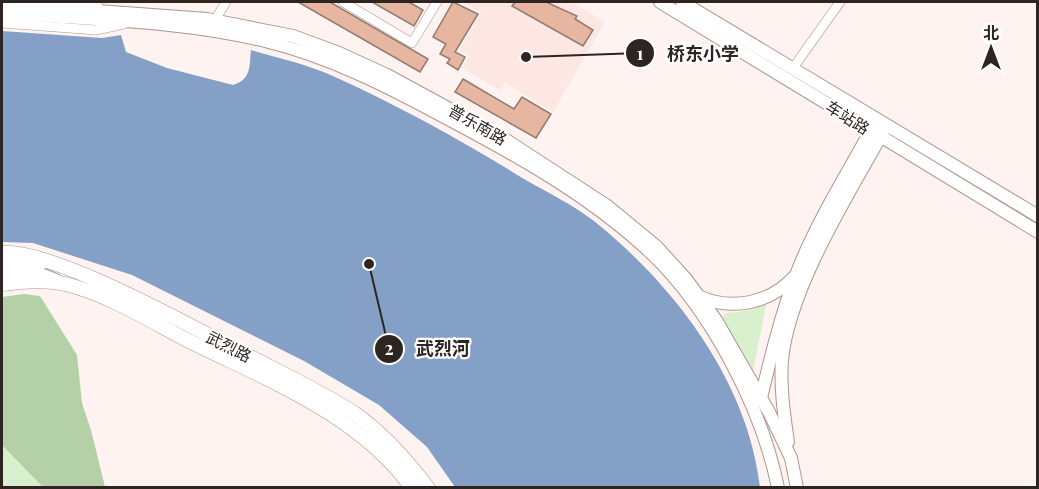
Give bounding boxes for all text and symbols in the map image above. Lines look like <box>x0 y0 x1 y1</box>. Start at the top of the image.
north arrow <box>961 18 1021 78</box>
text: 北 <box>983 22 999 43</box>
callout: 桥东小学 <box>625 35 751 71</box>
text: 1 <box>637 41 644 65</box>
text: 桥东小学 <box>667 41 739 65</box>
street label: 车站路 <box>822 95 874 139</box>
street label: 普乐南路 <box>445 99 511 149</box>
street label: 武烈路 <box>203 326 255 366</box>
callout: 武烈河 <box>374 331 482 367</box>
text: 2 <box>384 336 394 360</box>
text: 武烈河 <box>416 336 470 360</box>

